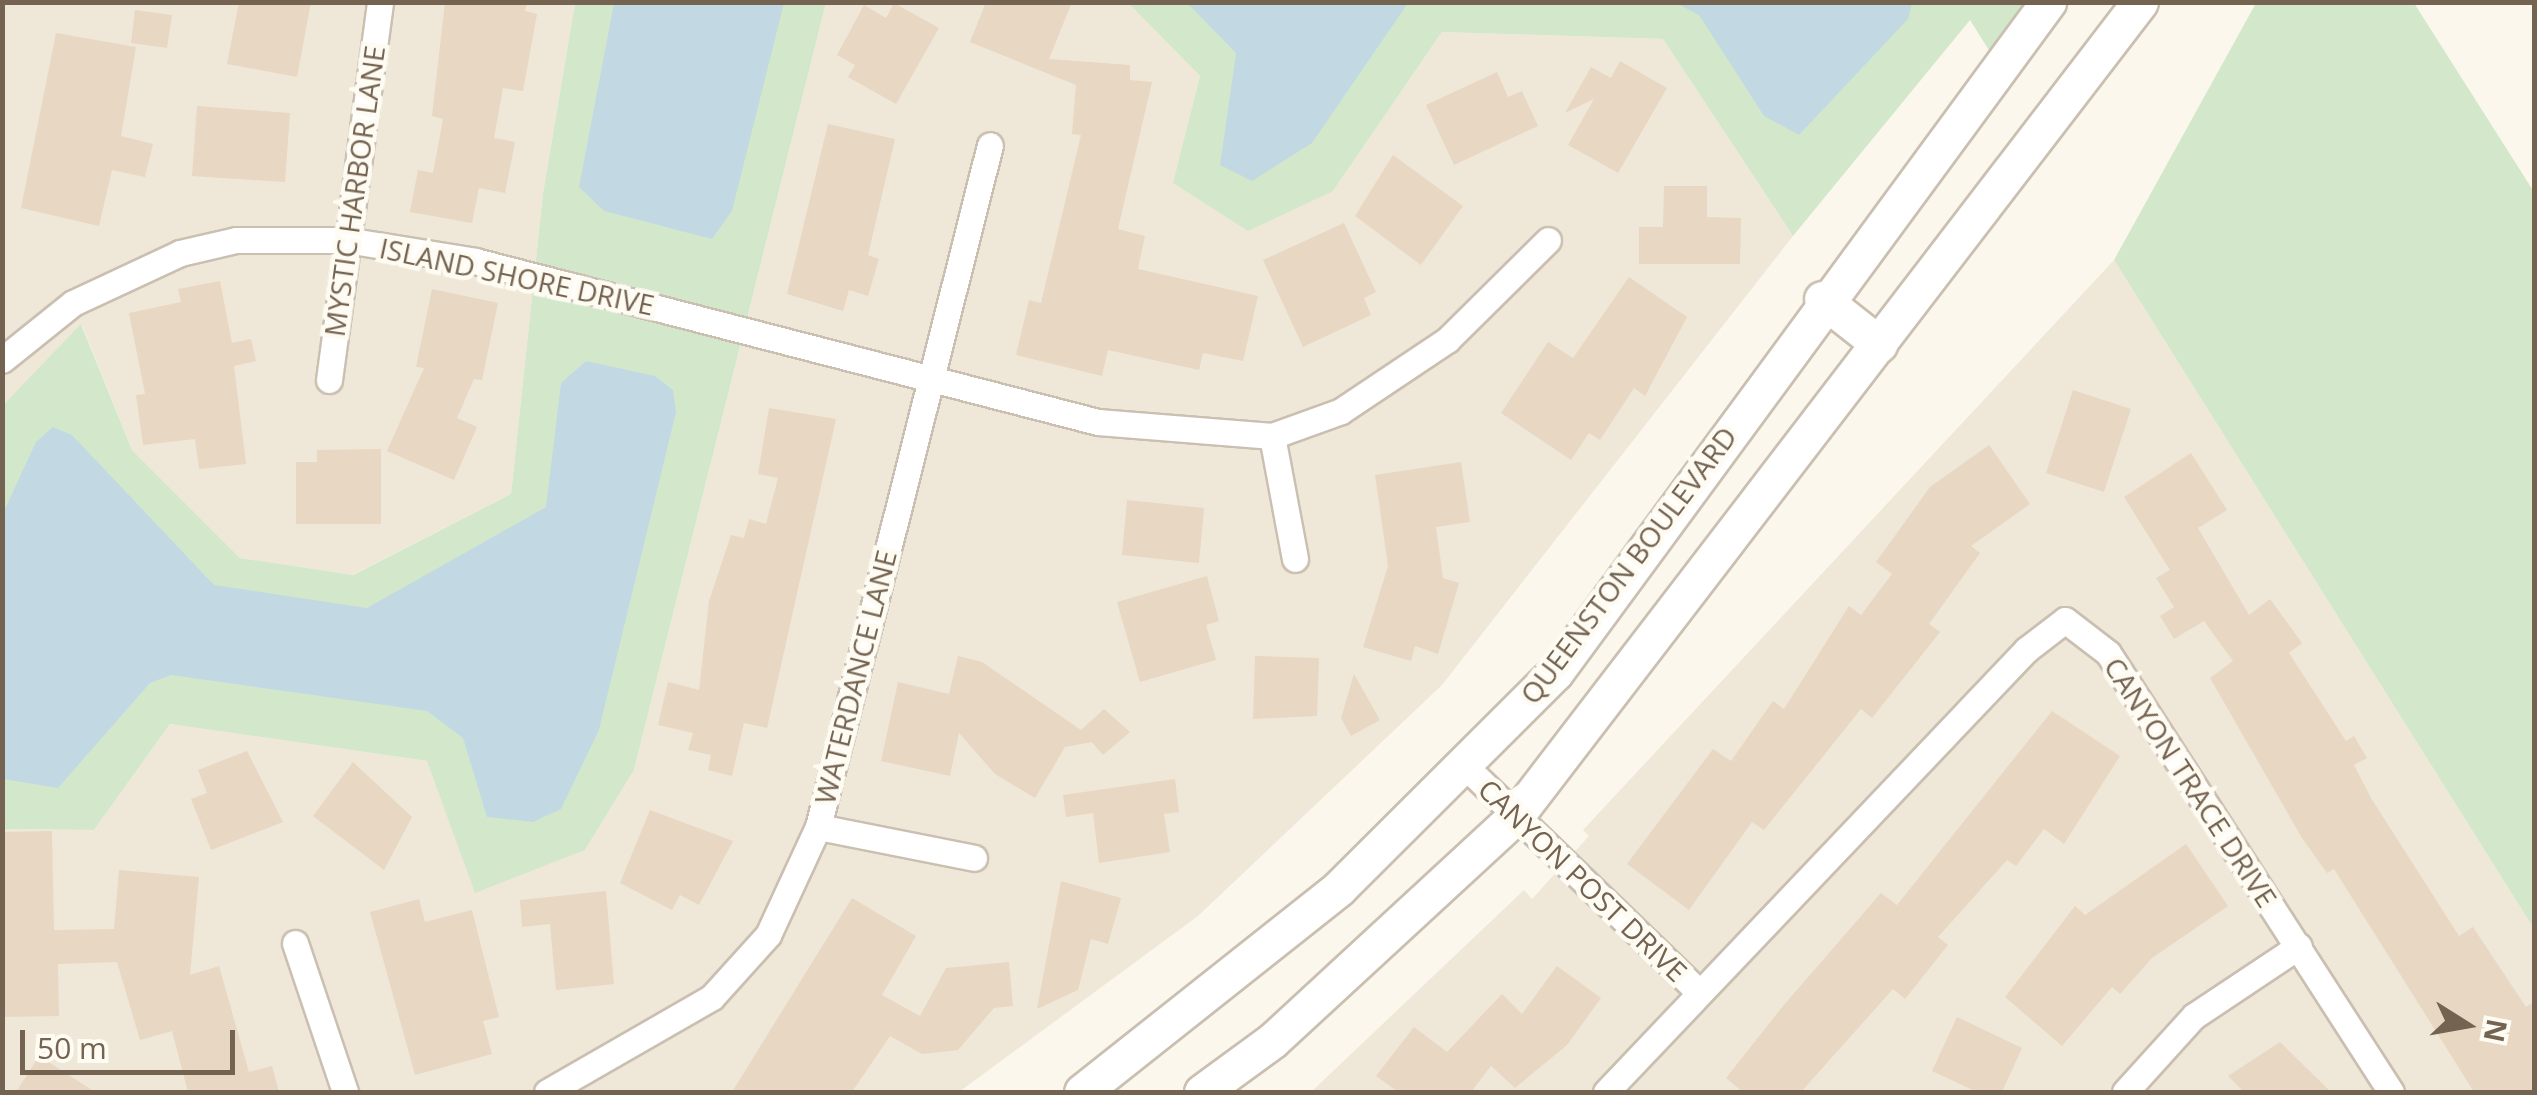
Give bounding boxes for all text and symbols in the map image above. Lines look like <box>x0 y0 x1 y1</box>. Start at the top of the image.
street label: MYSTIC HARBOR LANE <box>317 43 391 339</box>
street label: ISLAND SHORE DRIVE <box>377 230 657 322</box>
street label: QUEENSTON BOULEVARD <box>1513 420 1743 710</box>
street label: WATERDANCE LANE <box>807 547 903 807</box>
street label: CANYON TRACE DRIVE <box>2098 651 2284 913</box>
street label: CANYON POST DRIVE <box>1472 772 1694 988</box>
north arrow <box>2417 975 2517 1075</box>
scale bar <box>25 1010 240 1072</box>
text: N <box>2476 1016 2517 1046</box>
text: 50 m <box>37 1027 107 1068</box>

